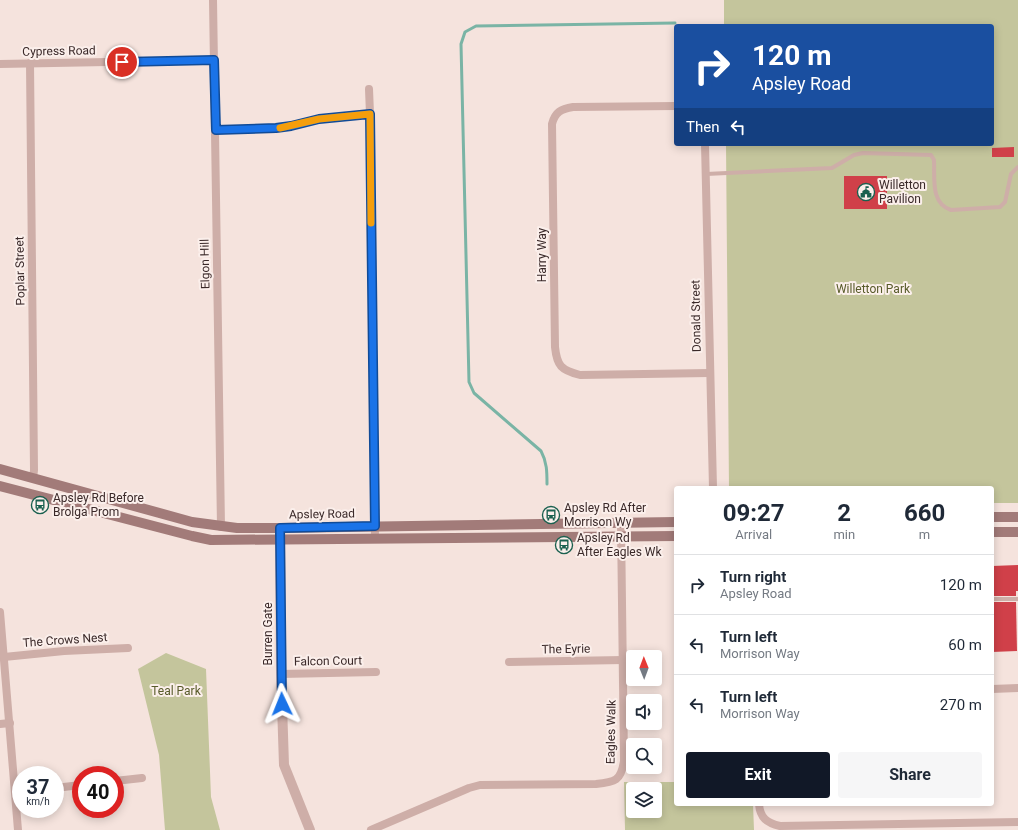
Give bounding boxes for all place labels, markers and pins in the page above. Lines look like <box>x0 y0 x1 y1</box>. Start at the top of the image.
pin <box>105 45 139 79</box>
place label: Willetton Pavilion <box>879 178 926 206</box>
public building icon: Willetton Pavilion <box>856 182 876 202</box>
place label: Apsley Rd Before Brolga Prom <box>53 491 144 519</box>
bus stop icon: Apsley Rd Before Brolga Prom <box>30 495 50 515</box>
place label: Apsley Rd After Morrison Wy <box>564 501 646 529</box>
bus stop icon: Apsley Rd After Morrison Wy <box>541 505 561 525</box>
place label: Apsley Rd After Eagles Wk <box>577 531 663 559</box>
bus stop icon: Apsley Rd After Eagles Wk <box>554 535 574 555</box>

